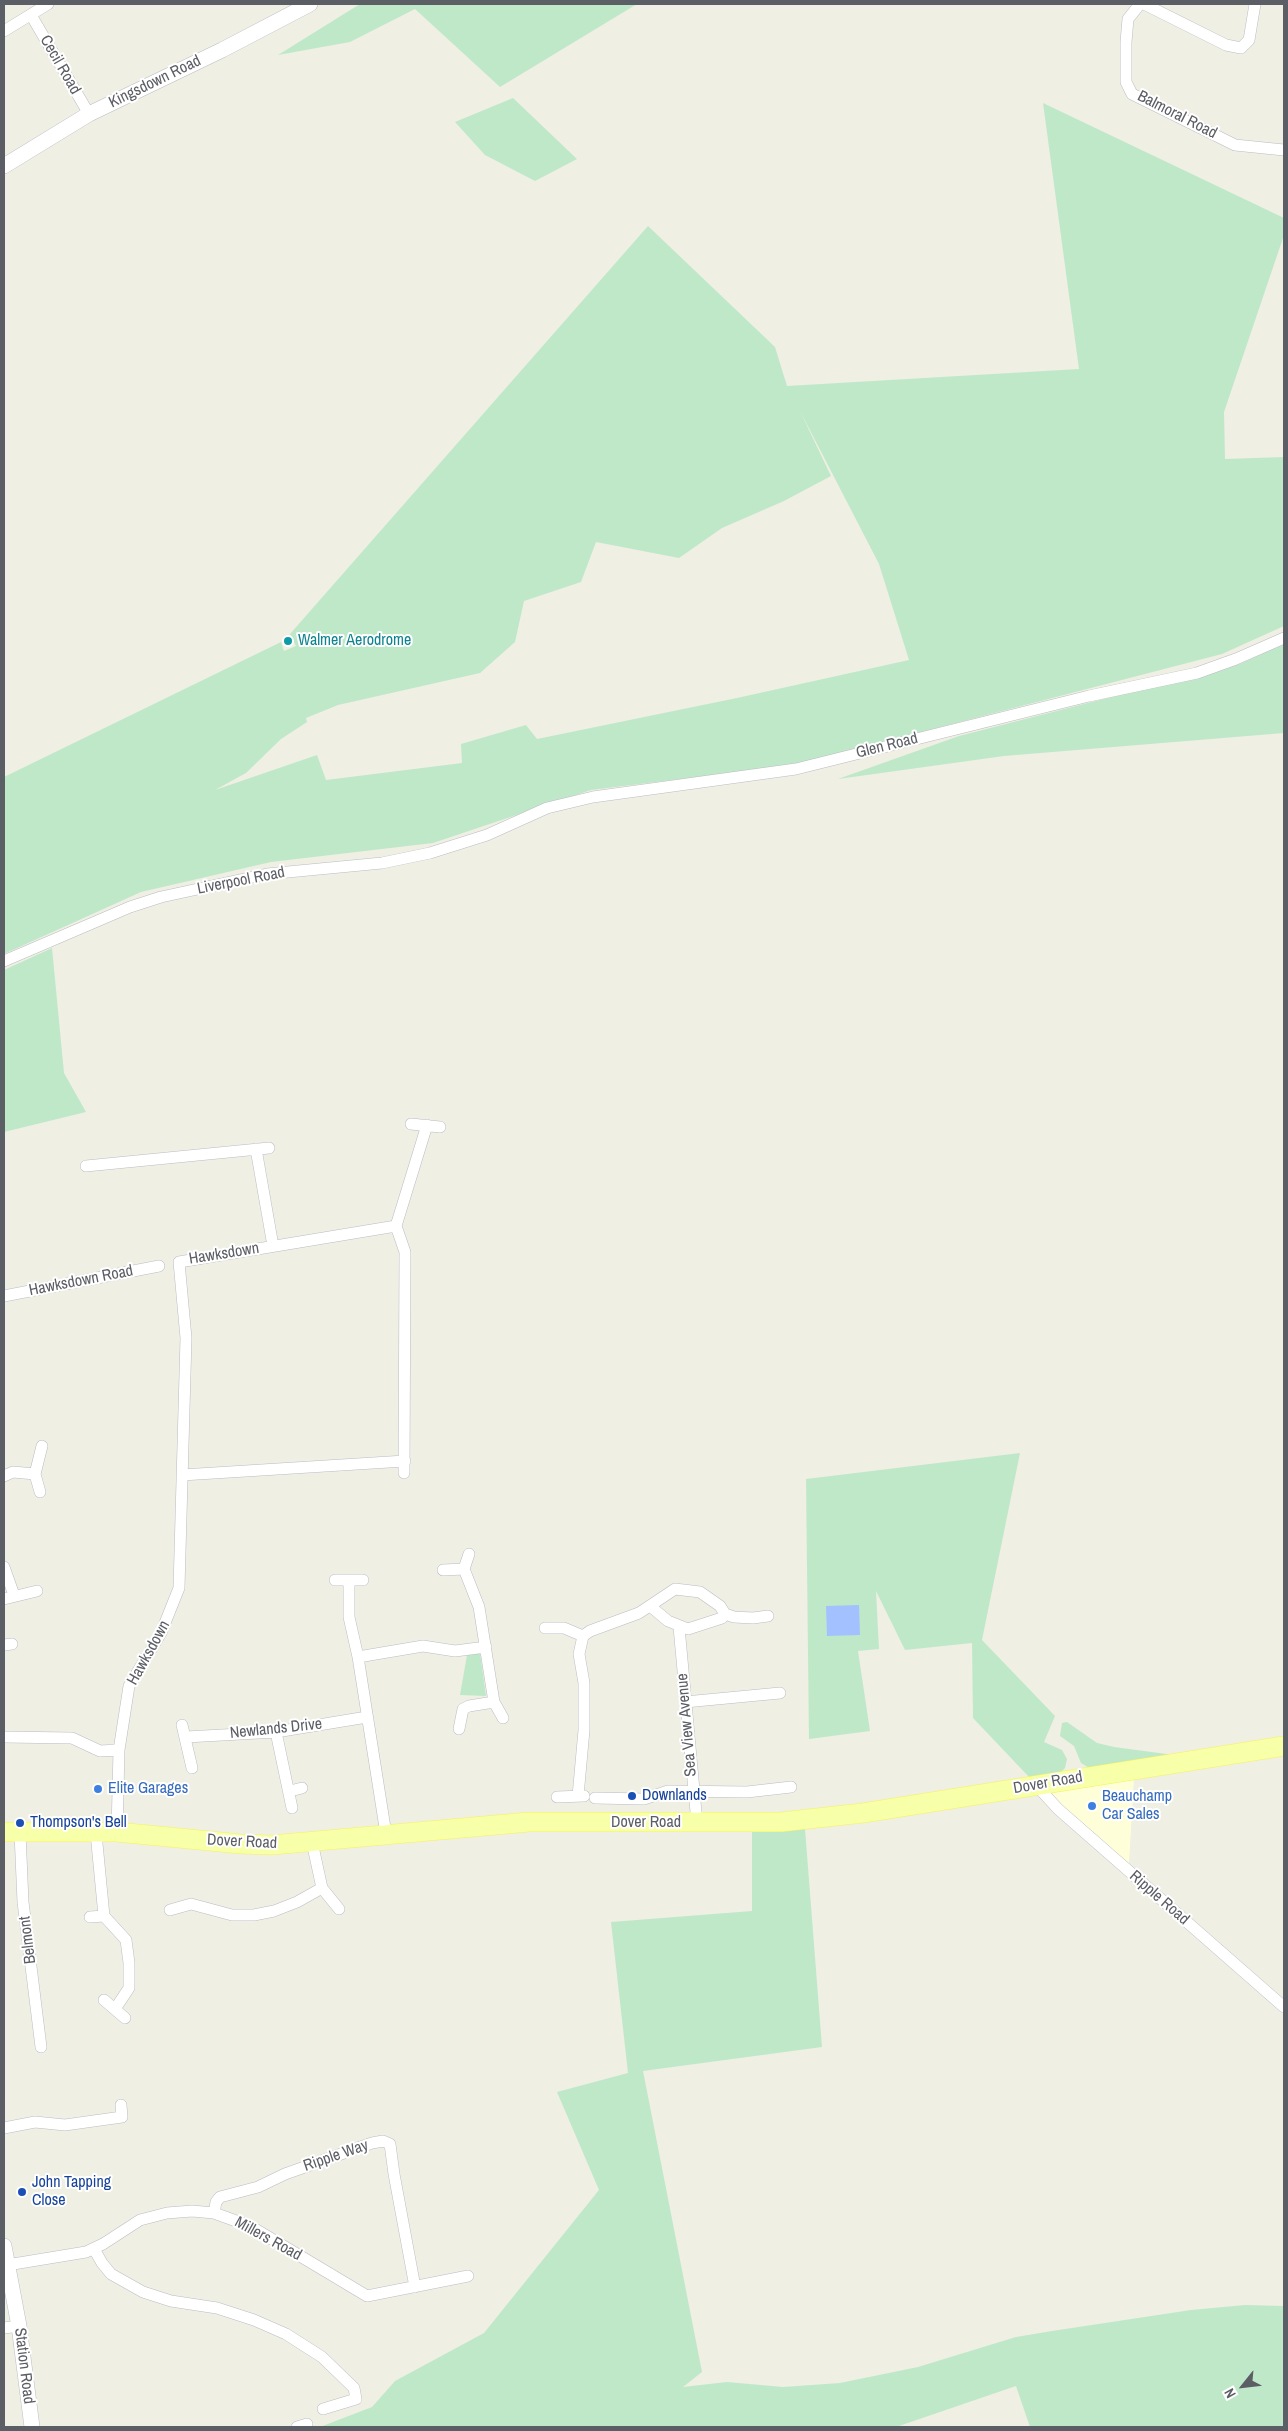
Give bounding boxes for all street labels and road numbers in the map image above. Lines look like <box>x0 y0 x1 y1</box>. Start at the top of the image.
street label: Cecil Road <box>35 32 85 98</box>
street label: Kingsdown Road <box>106 51 204 113</box>
street label: Balmoral Road <box>1134 87 1220 143</box>
street label: Glen Road <box>854 729 920 763</box>
street label: Liverpool Road <box>195 863 287 899</box>
street label: Hawksdown <box>188 1239 260 1269</box>
street label: Hawksdown Road <box>27 1261 135 1301</box>
street label: Hawksdown <box>123 1617 175 1689</box>
street label: Sea View Avenue <box>673 1672 701 1778</box>
street label: Newlands Drive <box>229 1715 323 1743</box>
street label: Dover Road <box>1012 1767 1084 1799</box>
street label: Dover Road <box>611 1813 681 1833</box>
street label: Dover Road <box>207 1831 277 1853</box>
street label: Ripple Road <box>1125 1867 1193 1929</box>
street label: Belmont <box>16 1915 40 1965</box>
street label: Ripple Way <box>301 2136 371 2176</box>
street label: Millers Road <box>231 2213 305 2265</box>
street label: Station Road <box>10 2327 38 2405</box>

